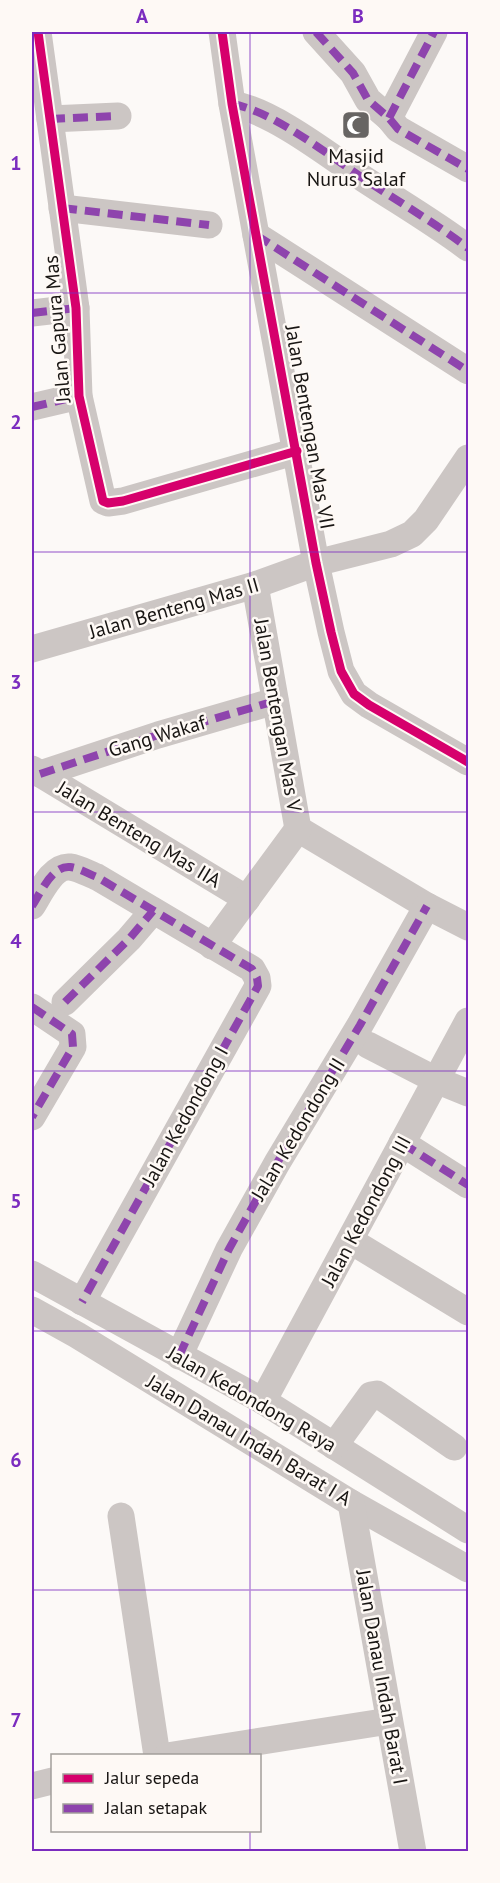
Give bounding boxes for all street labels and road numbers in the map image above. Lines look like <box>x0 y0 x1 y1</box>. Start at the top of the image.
street label: Jalan Gapura Mas <box>38 254 76 405</box>
street label: Jalan Bentengan Mas VII <box>279 322 341 531</box>
street label: Jalan Benteng Mas II <box>85 571 262 645</box>
street label: Jalan Bentengan Mas V <box>248 616 308 814</box>
street label: Gang Wakaf <box>105 708 210 763</box>
street label: Jalan Benteng Mas IIA <box>51 774 226 893</box>
street label: Jalan Kedondong I <box>135 1042 234 1191</box>
street label: Jalan Kedondong II <box>245 1053 351 1206</box>
street label: Jalan Kedondong III <box>315 1131 417 1292</box>
street label: Jalan Kedondong Raya <box>162 1339 341 1458</box>
street label: Jalan Danau Indah Barat I A <box>141 1368 356 1512</box>
street label: Jalan Danau Indah Barat I <box>350 1567 414 1786</box>

